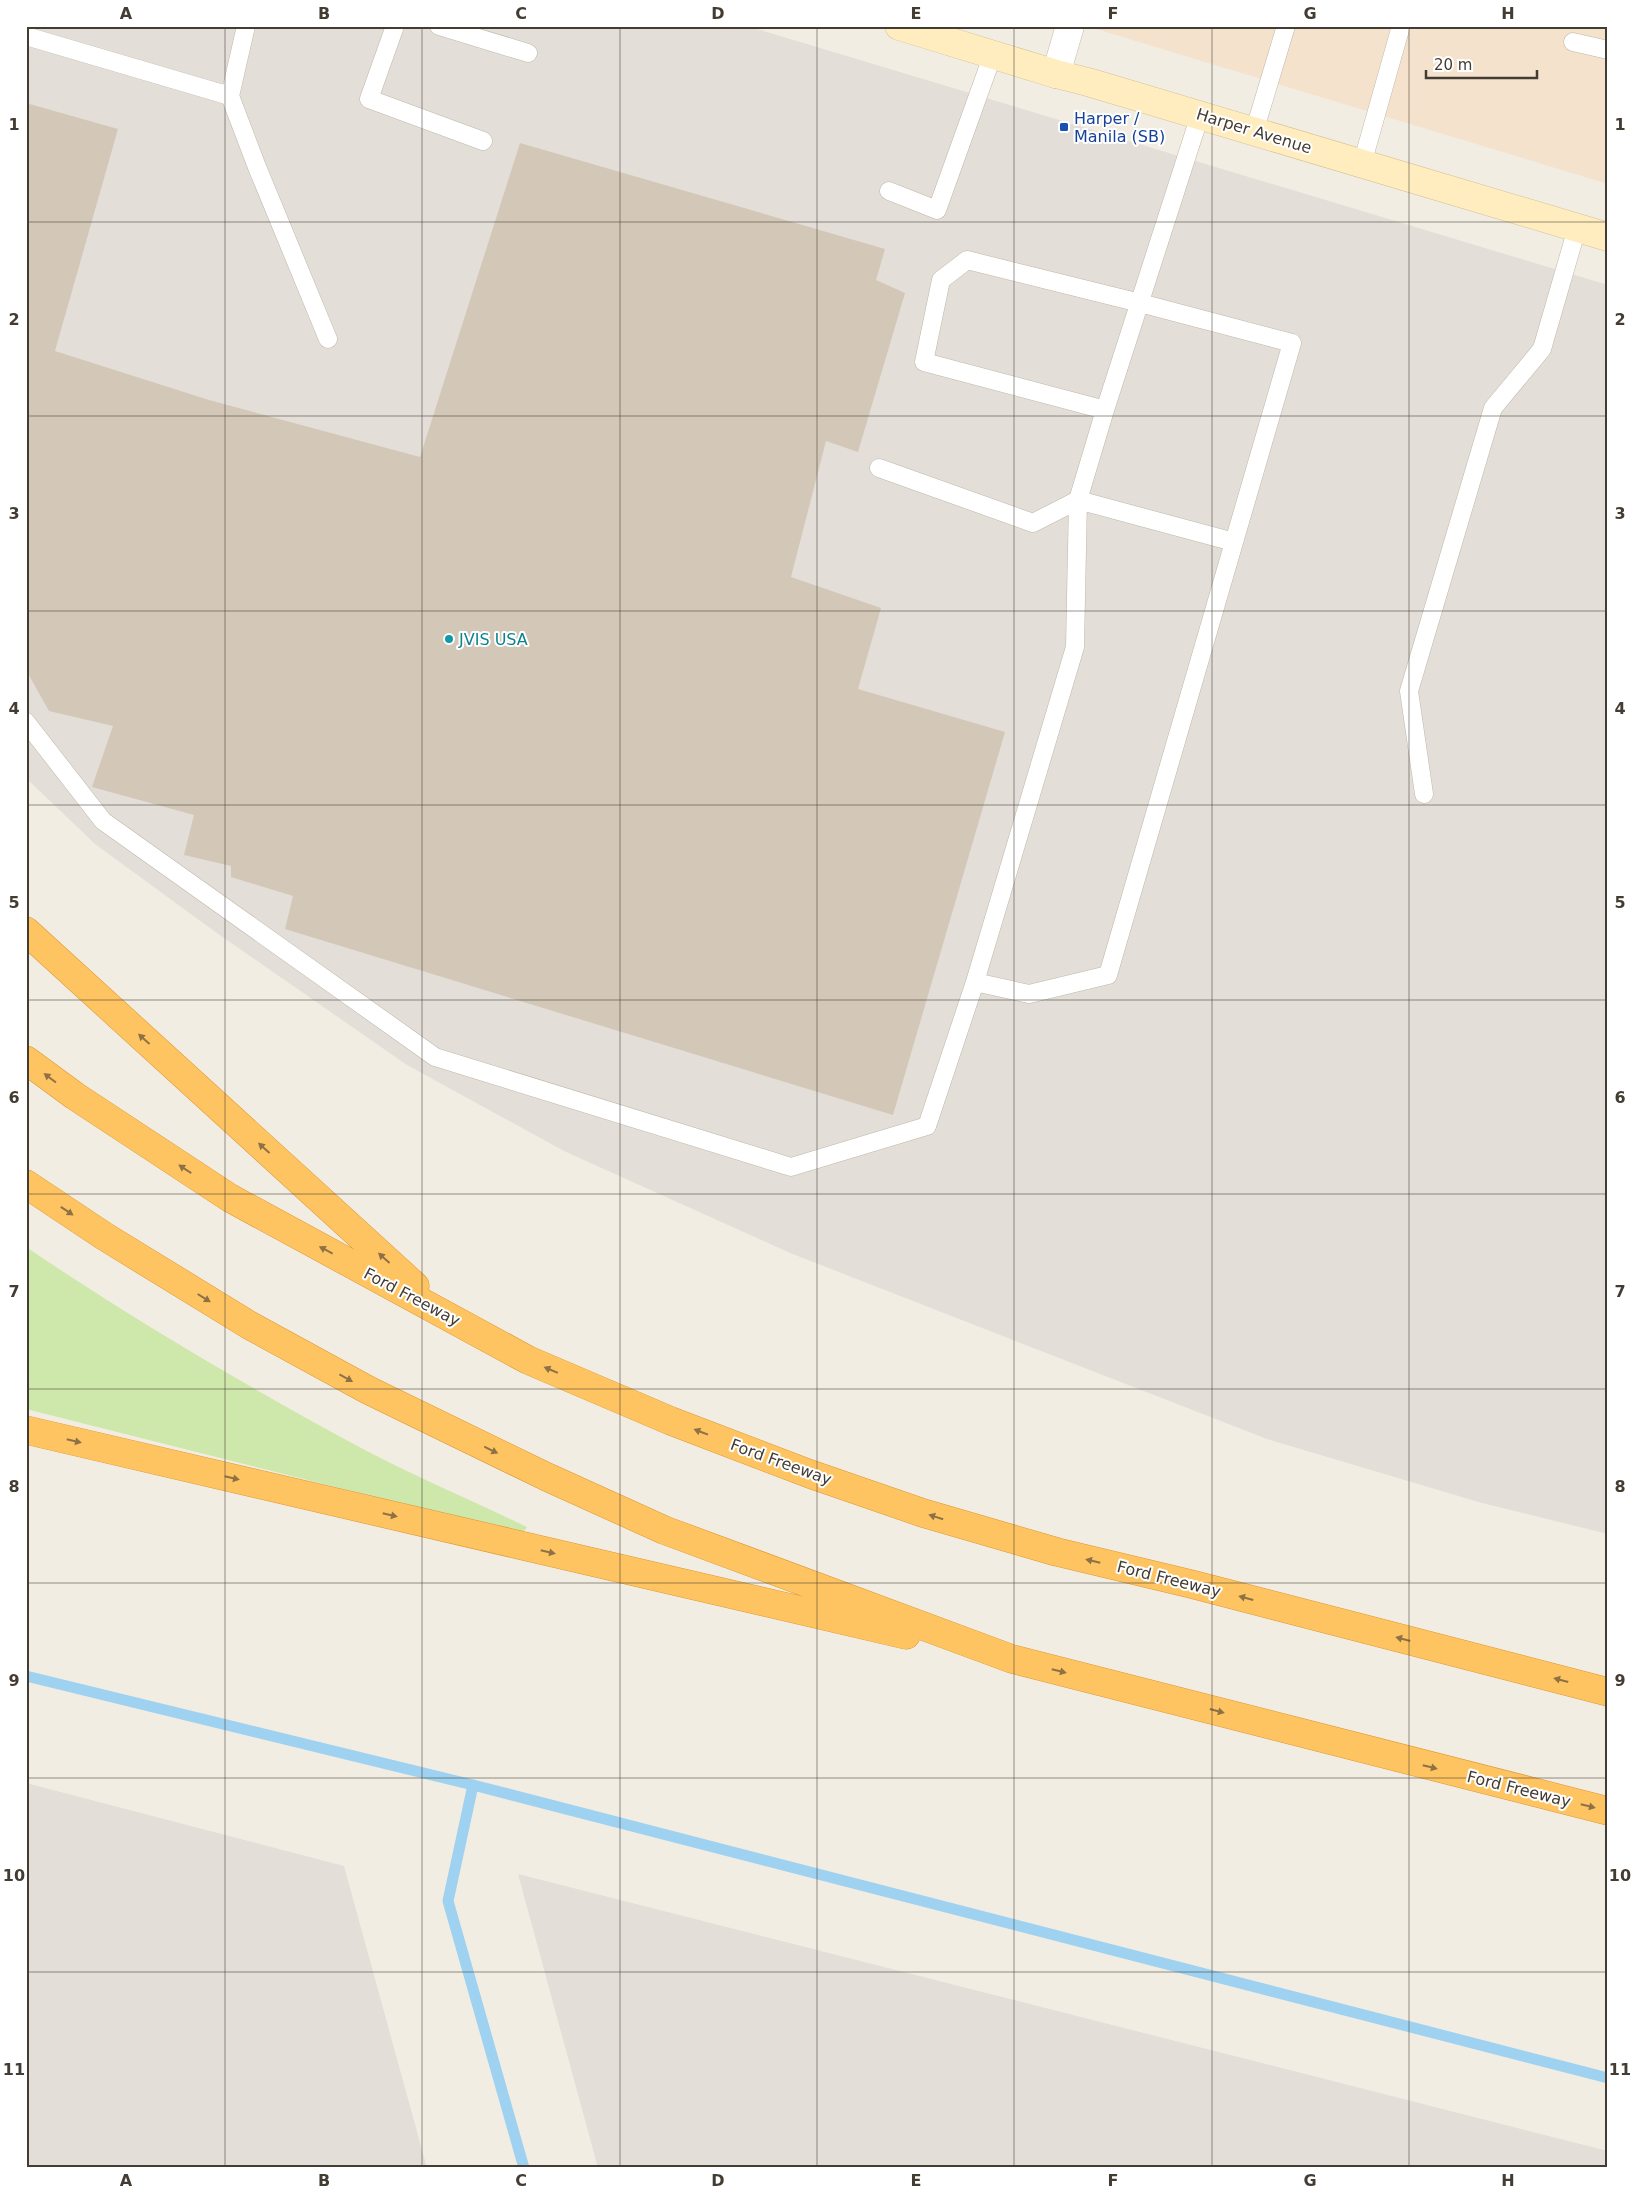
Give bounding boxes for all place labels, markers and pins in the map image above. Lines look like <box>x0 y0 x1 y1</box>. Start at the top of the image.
place label: Harper / Manila (SB) <box>1074 109 1165 146</box>
marker: Harper / Manila (SB) <box>1058 121 1070 133</box>
place label: JVIS USA <box>458 630 528 649</box>
marker: JVIS USA <box>443 633 455 645</box>

